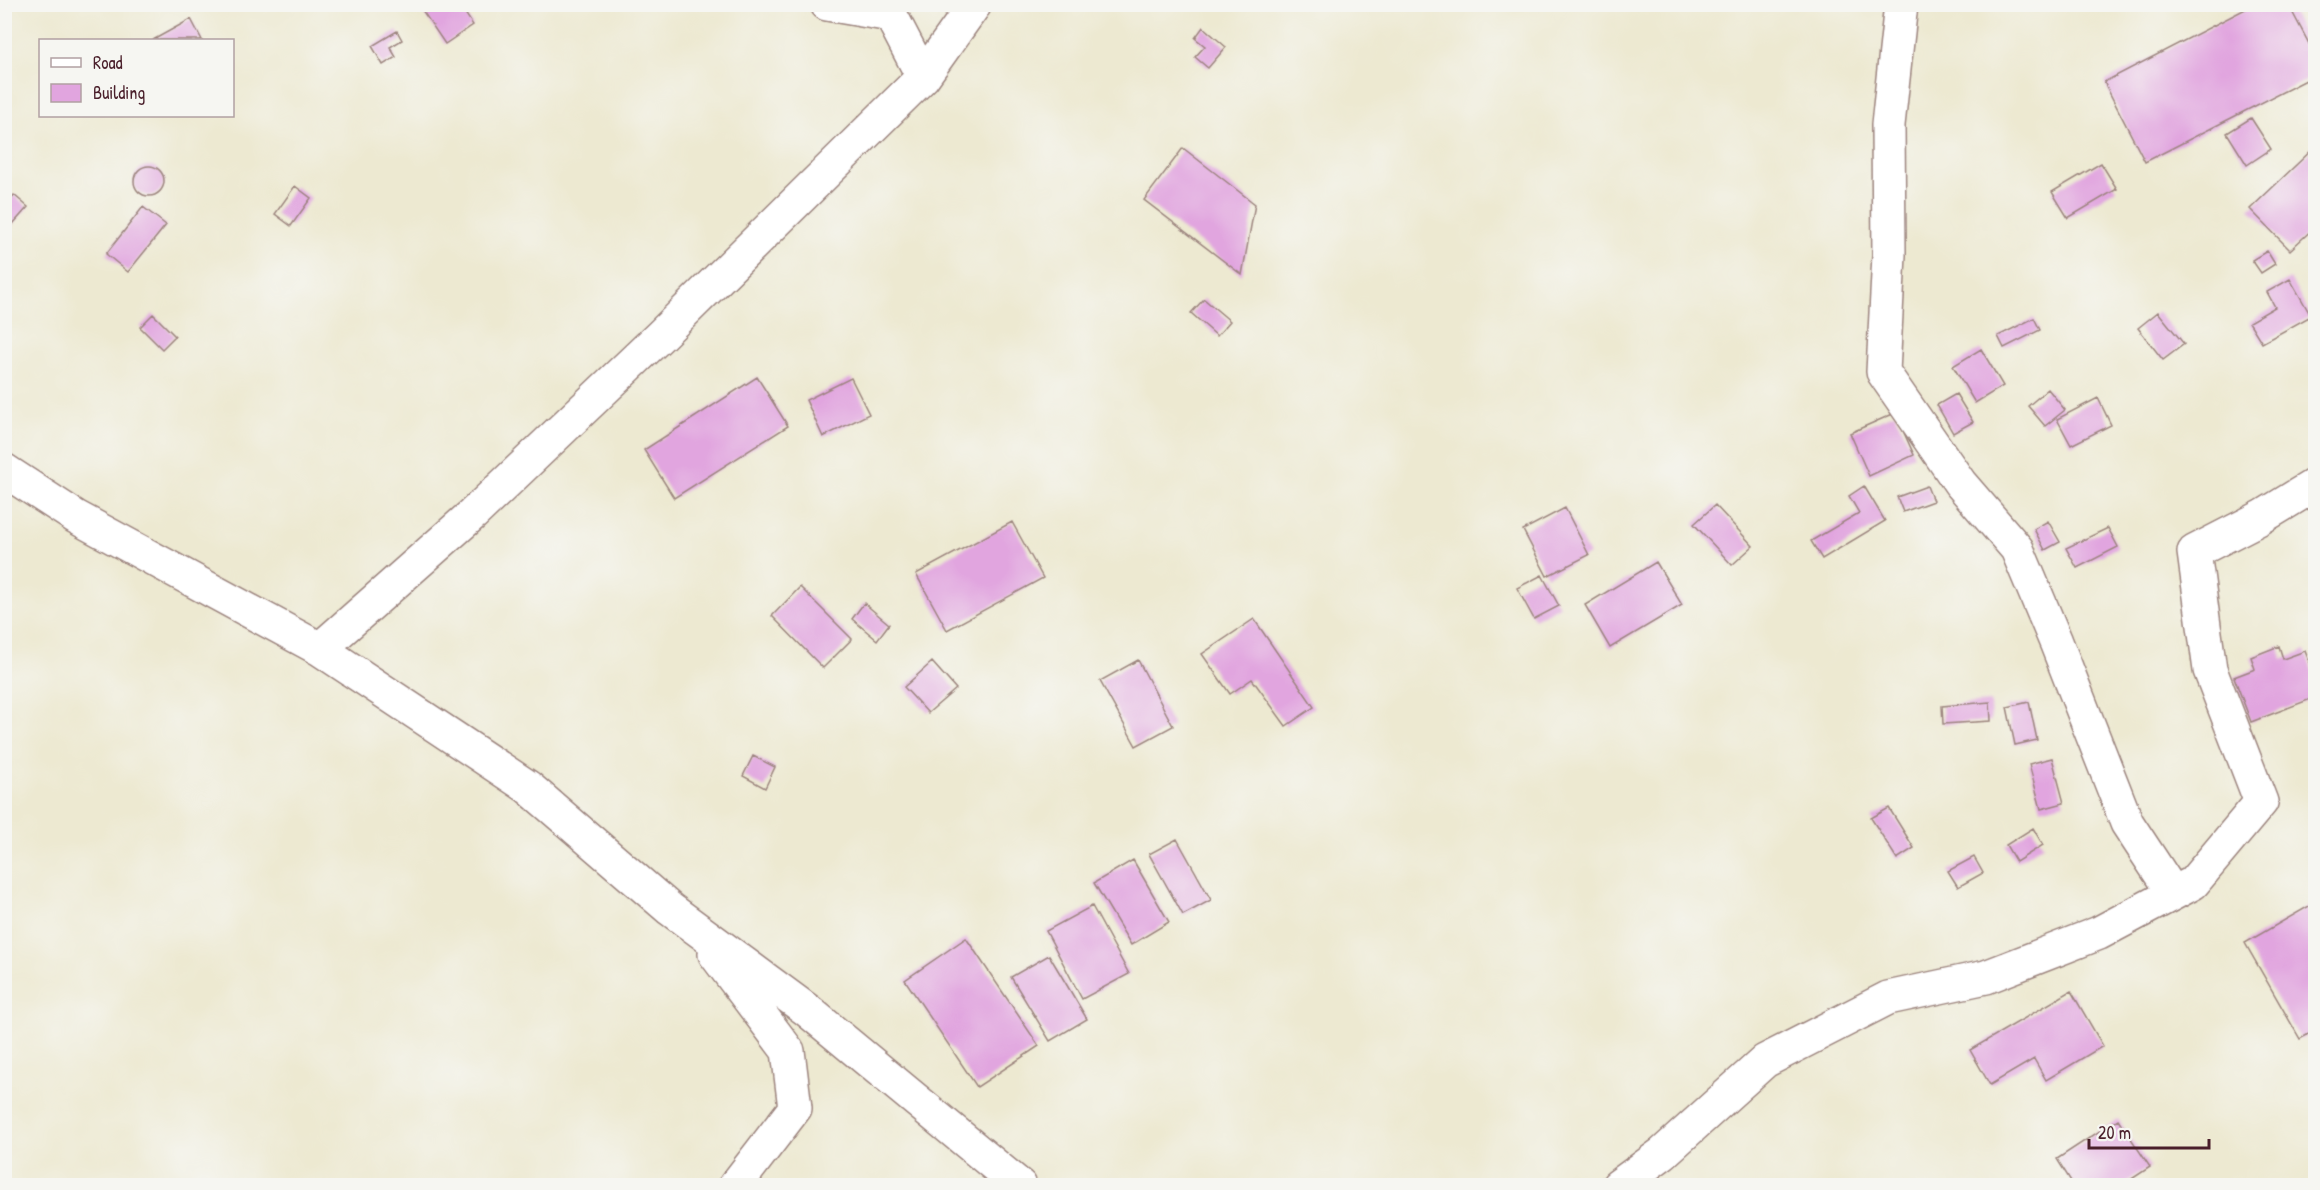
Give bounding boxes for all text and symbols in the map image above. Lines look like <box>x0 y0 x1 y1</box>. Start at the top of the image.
legend <box>39 39 234 117</box>
text: Road <box>93 50 123 75</box>
text: Building <box>93 80 145 105</box>
scale bar <box>2089 1112 2209 1150</box>
text: 20 m <box>2098 1120 2131 1145</box>

